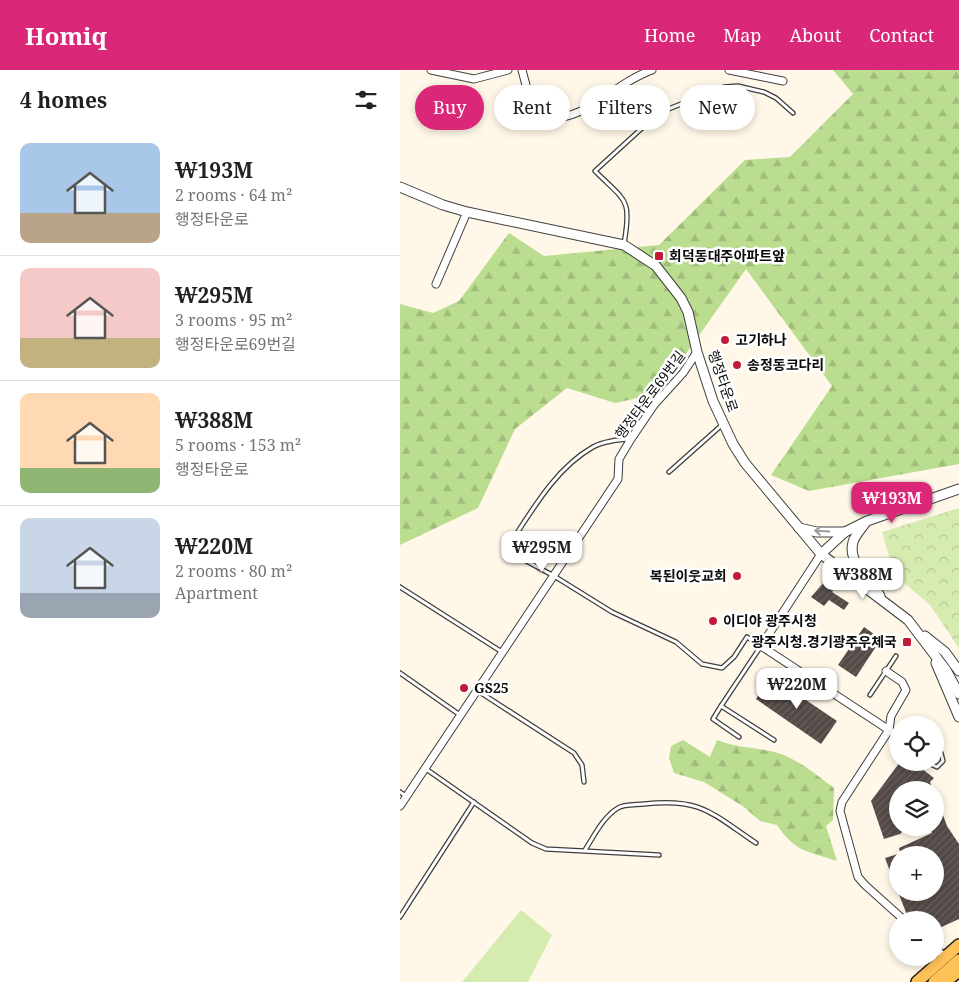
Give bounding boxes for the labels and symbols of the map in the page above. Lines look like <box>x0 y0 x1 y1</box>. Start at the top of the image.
place label: 회덕동대주아파트앞 <box>669 246 785 265</box>
marker: 회덕동대주아파트앞 <box>653 250 665 262</box>
place label: 고기하나 <box>735 330 787 349</box>
marker: 고기하나 <box>719 334 731 346</box>
street label: 행정타운로69번길 <box>610 347 689 443</box>
street label: 행정타운로 <box>704 347 743 414</box>
place label: 송정동코다리 <box>747 355 824 374</box>
marker: 송정동코다리 <box>731 359 743 371</box>
pin: ₩193M <box>857 482 927 524</box>
one-way arrow <box>814 527 830 536</box>
pin: ₩295M <box>507 530 577 573</box>
pin: ₩388M <box>828 558 898 600</box>
place label: 복된이웃교회 <box>650 566 727 585</box>
marker: 복된이웃교회 <box>731 570 743 582</box>
place label: 이디야 광주시청 <box>723 611 817 630</box>
marker: 이디야 광주시청 <box>707 615 719 627</box>
place label: 광주시청.경기광주우체국 <box>751 632 897 651</box>
marker: 광주시청.경기광주우체국 <box>901 636 913 648</box>
pin: ₩220M <box>762 668 832 710</box>
place label: GS25 <box>474 678 509 697</box>
marker: GS25 <box>458 682 470 694</box>

